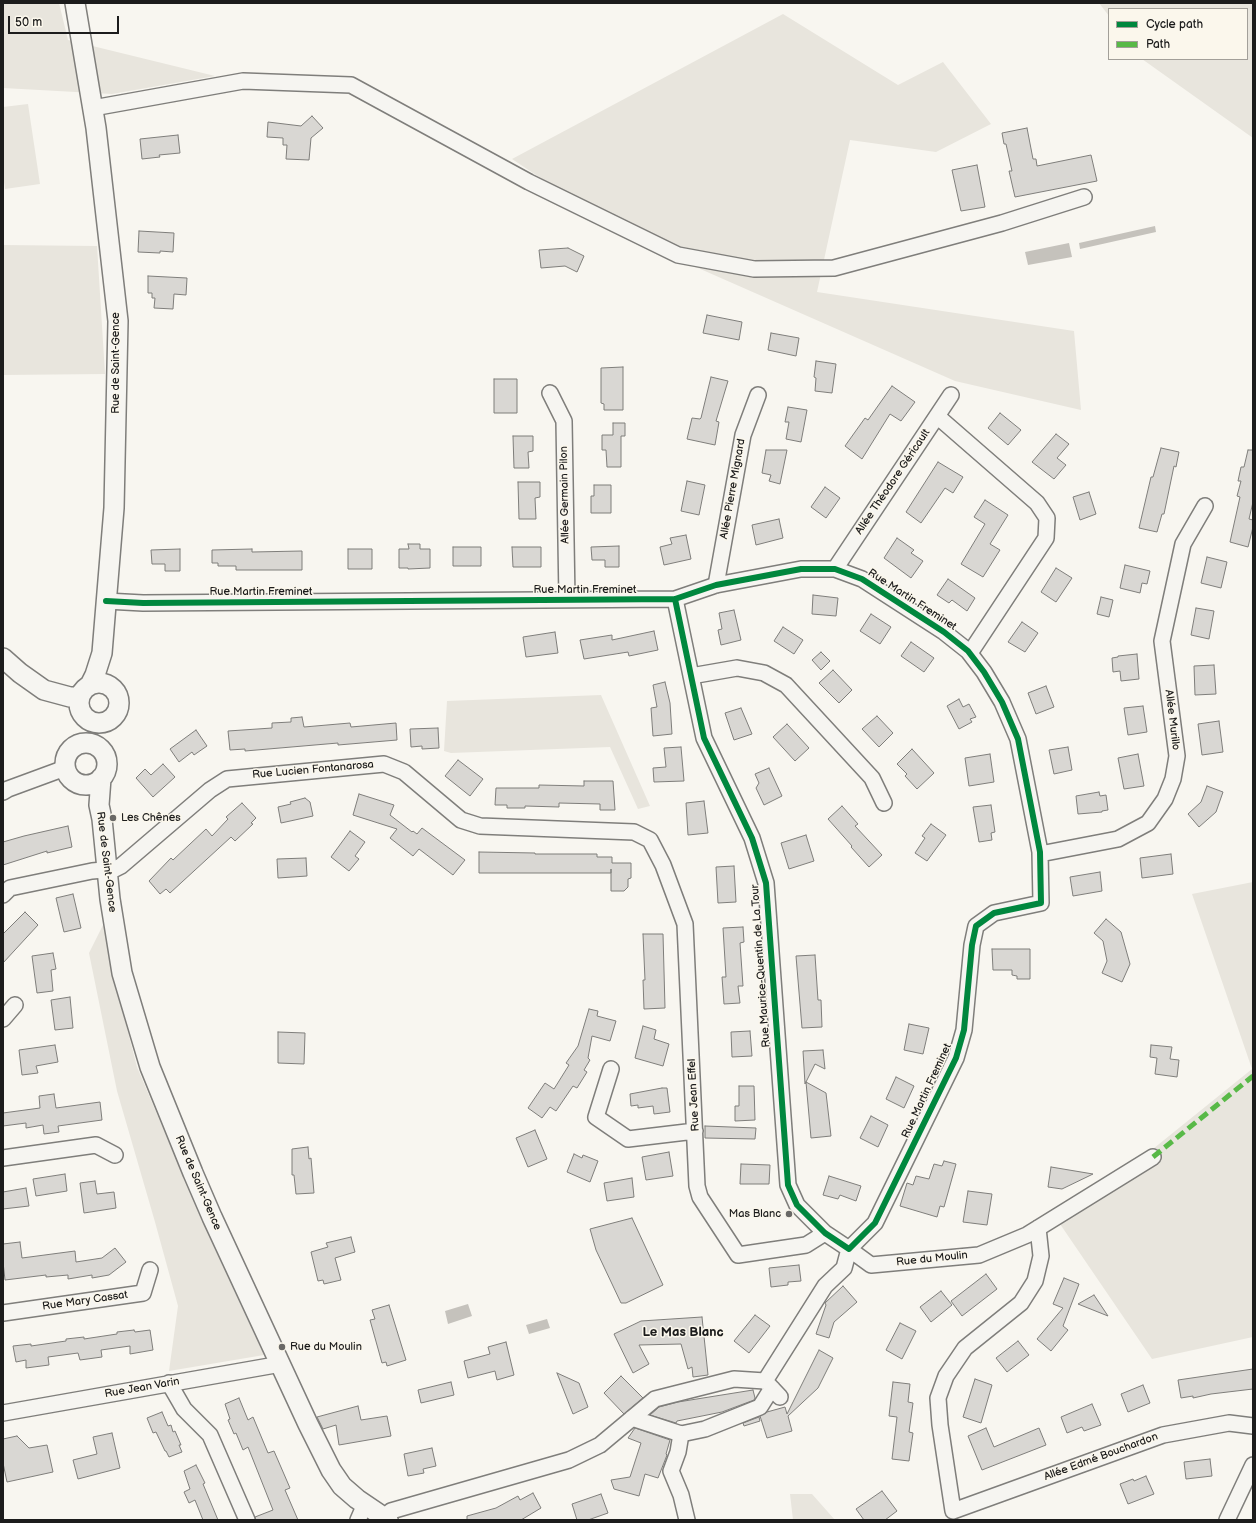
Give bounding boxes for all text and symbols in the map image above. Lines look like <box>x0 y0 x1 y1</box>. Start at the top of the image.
scale bar <box>10 8 121 34</box>
legend <box>1108 8 1248 60</box>
text: 50 m <box>15 15 42 30</box>
text: Cycle path <box>1146 17 1203 32</box>
text: Path <box>1146 37 1170 52</box>
street label: Rue de Saint-Gence <box>109 312 123 414</box>
street label: Allée Théodore Géricault <box>853 427 933 537</box>
street label: Allée Pierre Mignard <box>718 438 748 540</box>
street label: Allée Germain Pilon <box>558 446 572 544</box>
street label: Rue Martin Freminet <box>865 566 959 634</box>
street label: Rue Martin Freminet <box>534 583 636 597</box>
street label: Rue Martin Freminet <box>210 585 312 599</box>
street label: Allée Murillo <box>1162 689 1182 751</box>
street label: Rue Lucien Fontanarosa <box>252 758 374 782</box>
street label: Rue de Saint-Gence <box>93 811 119 913</box>
place label: Les Chênes <box>121 811 181 825</box>
marker: Les Chênes <box>108 813 118 823</box>
street label: Rue Maurice-Quentin de La Tour <box>749 884 773 1048</box>
street label: Rue Martin Freminet <box>899 1042 955 1140</box>
street label: Rue Jean Effel <box>686 1058 702 1132</box>
street label: Rue de Saint-Gence <box>172 1134 224 1232</box>
place label: Mas Blanc <box>729 1207 781 1221</box>
marker: Mas Blanc <box>784 1209 794 1219</box>
street label: Rue du Moulin <box>896 1249 968 1269</box>
street label: Rue Mary Cassat <box>41 1288 129 1314</box>
district label: Le Mas Blanc <box>642 1325 724 1341</box>
place label: Rue du Moulin <box>290 1340 362 1354</box>
marker: Rue du Moulin <box>277 1342 287 1352</box>
street label: Rue Jean Varin <box>104 1375 180 1401</box>
street label: Allée Edmé Bouchardon <box>1042 1430 1160 1484</box>

